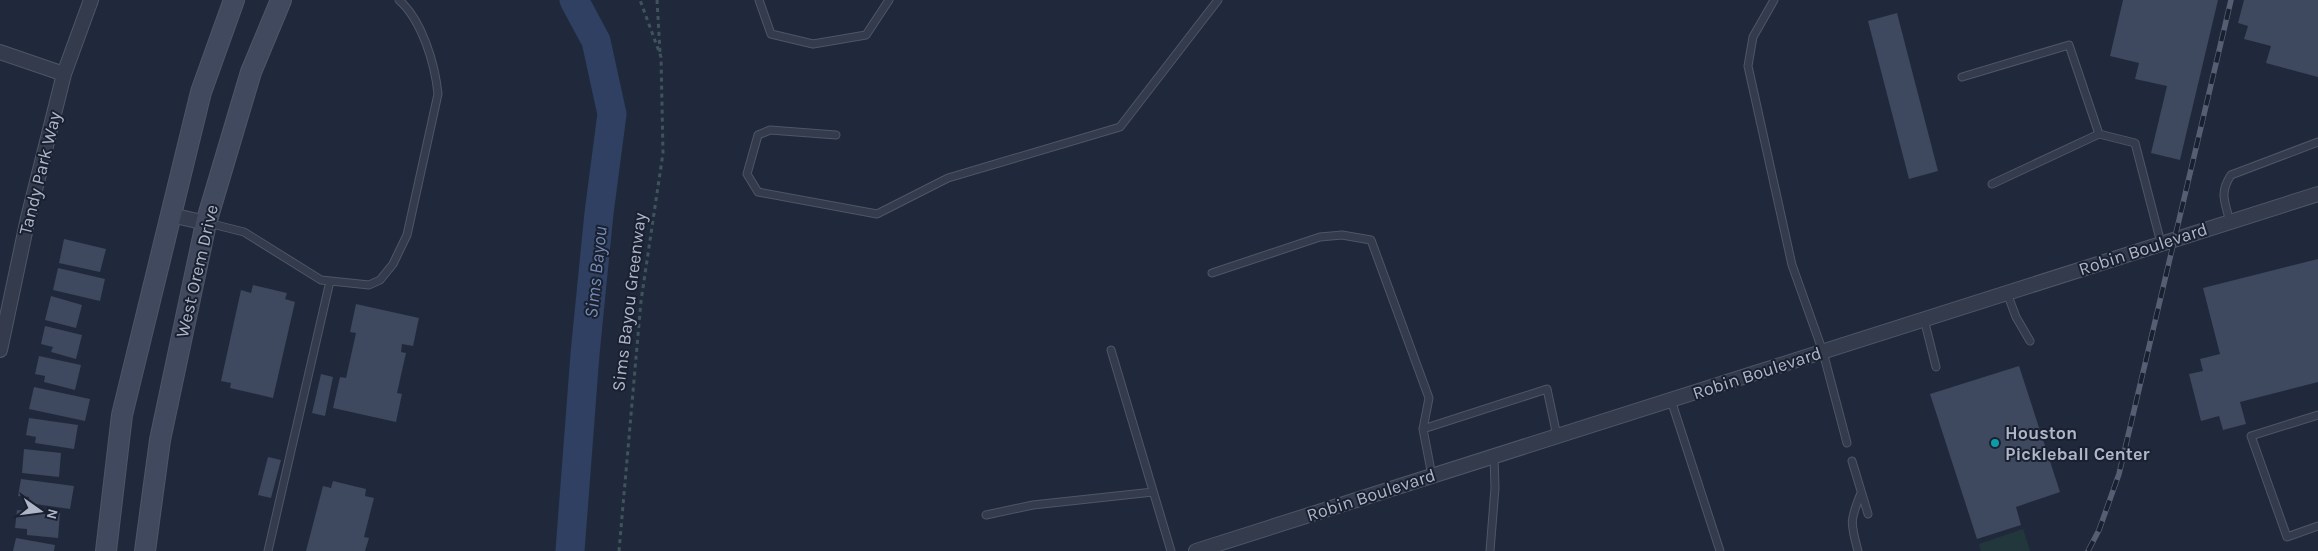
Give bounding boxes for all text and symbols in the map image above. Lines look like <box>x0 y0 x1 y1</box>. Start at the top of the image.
street label: Tandy Park Way <box>14 109 66 237</box>
street label: West Orem Drive <box>171 202 223 340</box>
street label: Sims Bayou Greenway <box>607 211 651 393</box>
street label: Robin Boulevard <box>2076 218 2210 280</box>
water label: Sims Bayou <box>580 225 612 319</box>
street label: Robin Boulevard <box>1690 342 1824 404</box>
place label: Houston Pickleball Center <box>2005 422 2150 465</box>
marker: Houston Pickleball Center <box>1989 437 2001 449</box>
street label: Robin Boulevard <box>1304 464 1438 526</box>
north arrow <box>15 486 65 536</box>
text: N <box>43 507 62 521</box>

